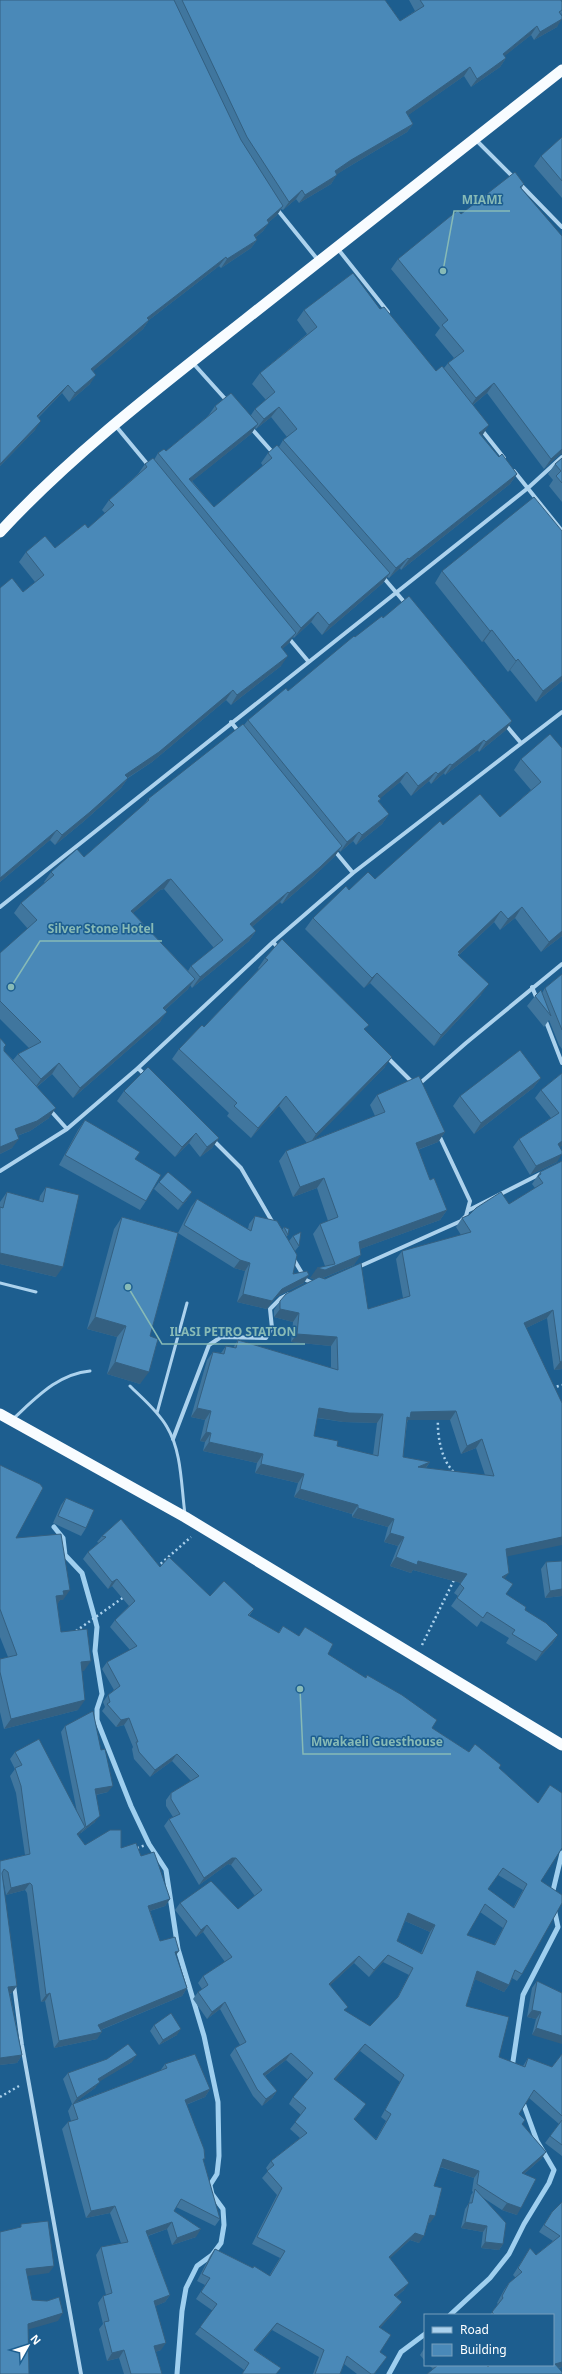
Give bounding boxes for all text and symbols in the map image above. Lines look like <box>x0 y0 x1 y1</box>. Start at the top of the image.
callout: MIAMI <box>454 187 510 211</box>
text: MIAMI <box>462 191 502 208</box>
callout: Silver Stone Hotel <box>40 917 162 941</box>
text: Silver Stone Hotel <box>48 920 154 937</box>
callout: ILASI PETRO STATION <box>162 1320 305 1344</box>
text: ILASI PETRO STATION <box>170 1323 296 1340</box>
callout: Mwakaeli Guesthouse <box>303 1730 451 1754</box>
text: Mwakaeli Guesthouse <box>311 1733 443 1750</box>
legend <box>424 2314 554 2366</box>
text: Road <box>460 2321 489 2338</box>
north arrow <box>8 2326 48 2366</box>
text: N <box>28 2331 45 2348</box>
text: Building <box>460 2341 507 2358</box>

